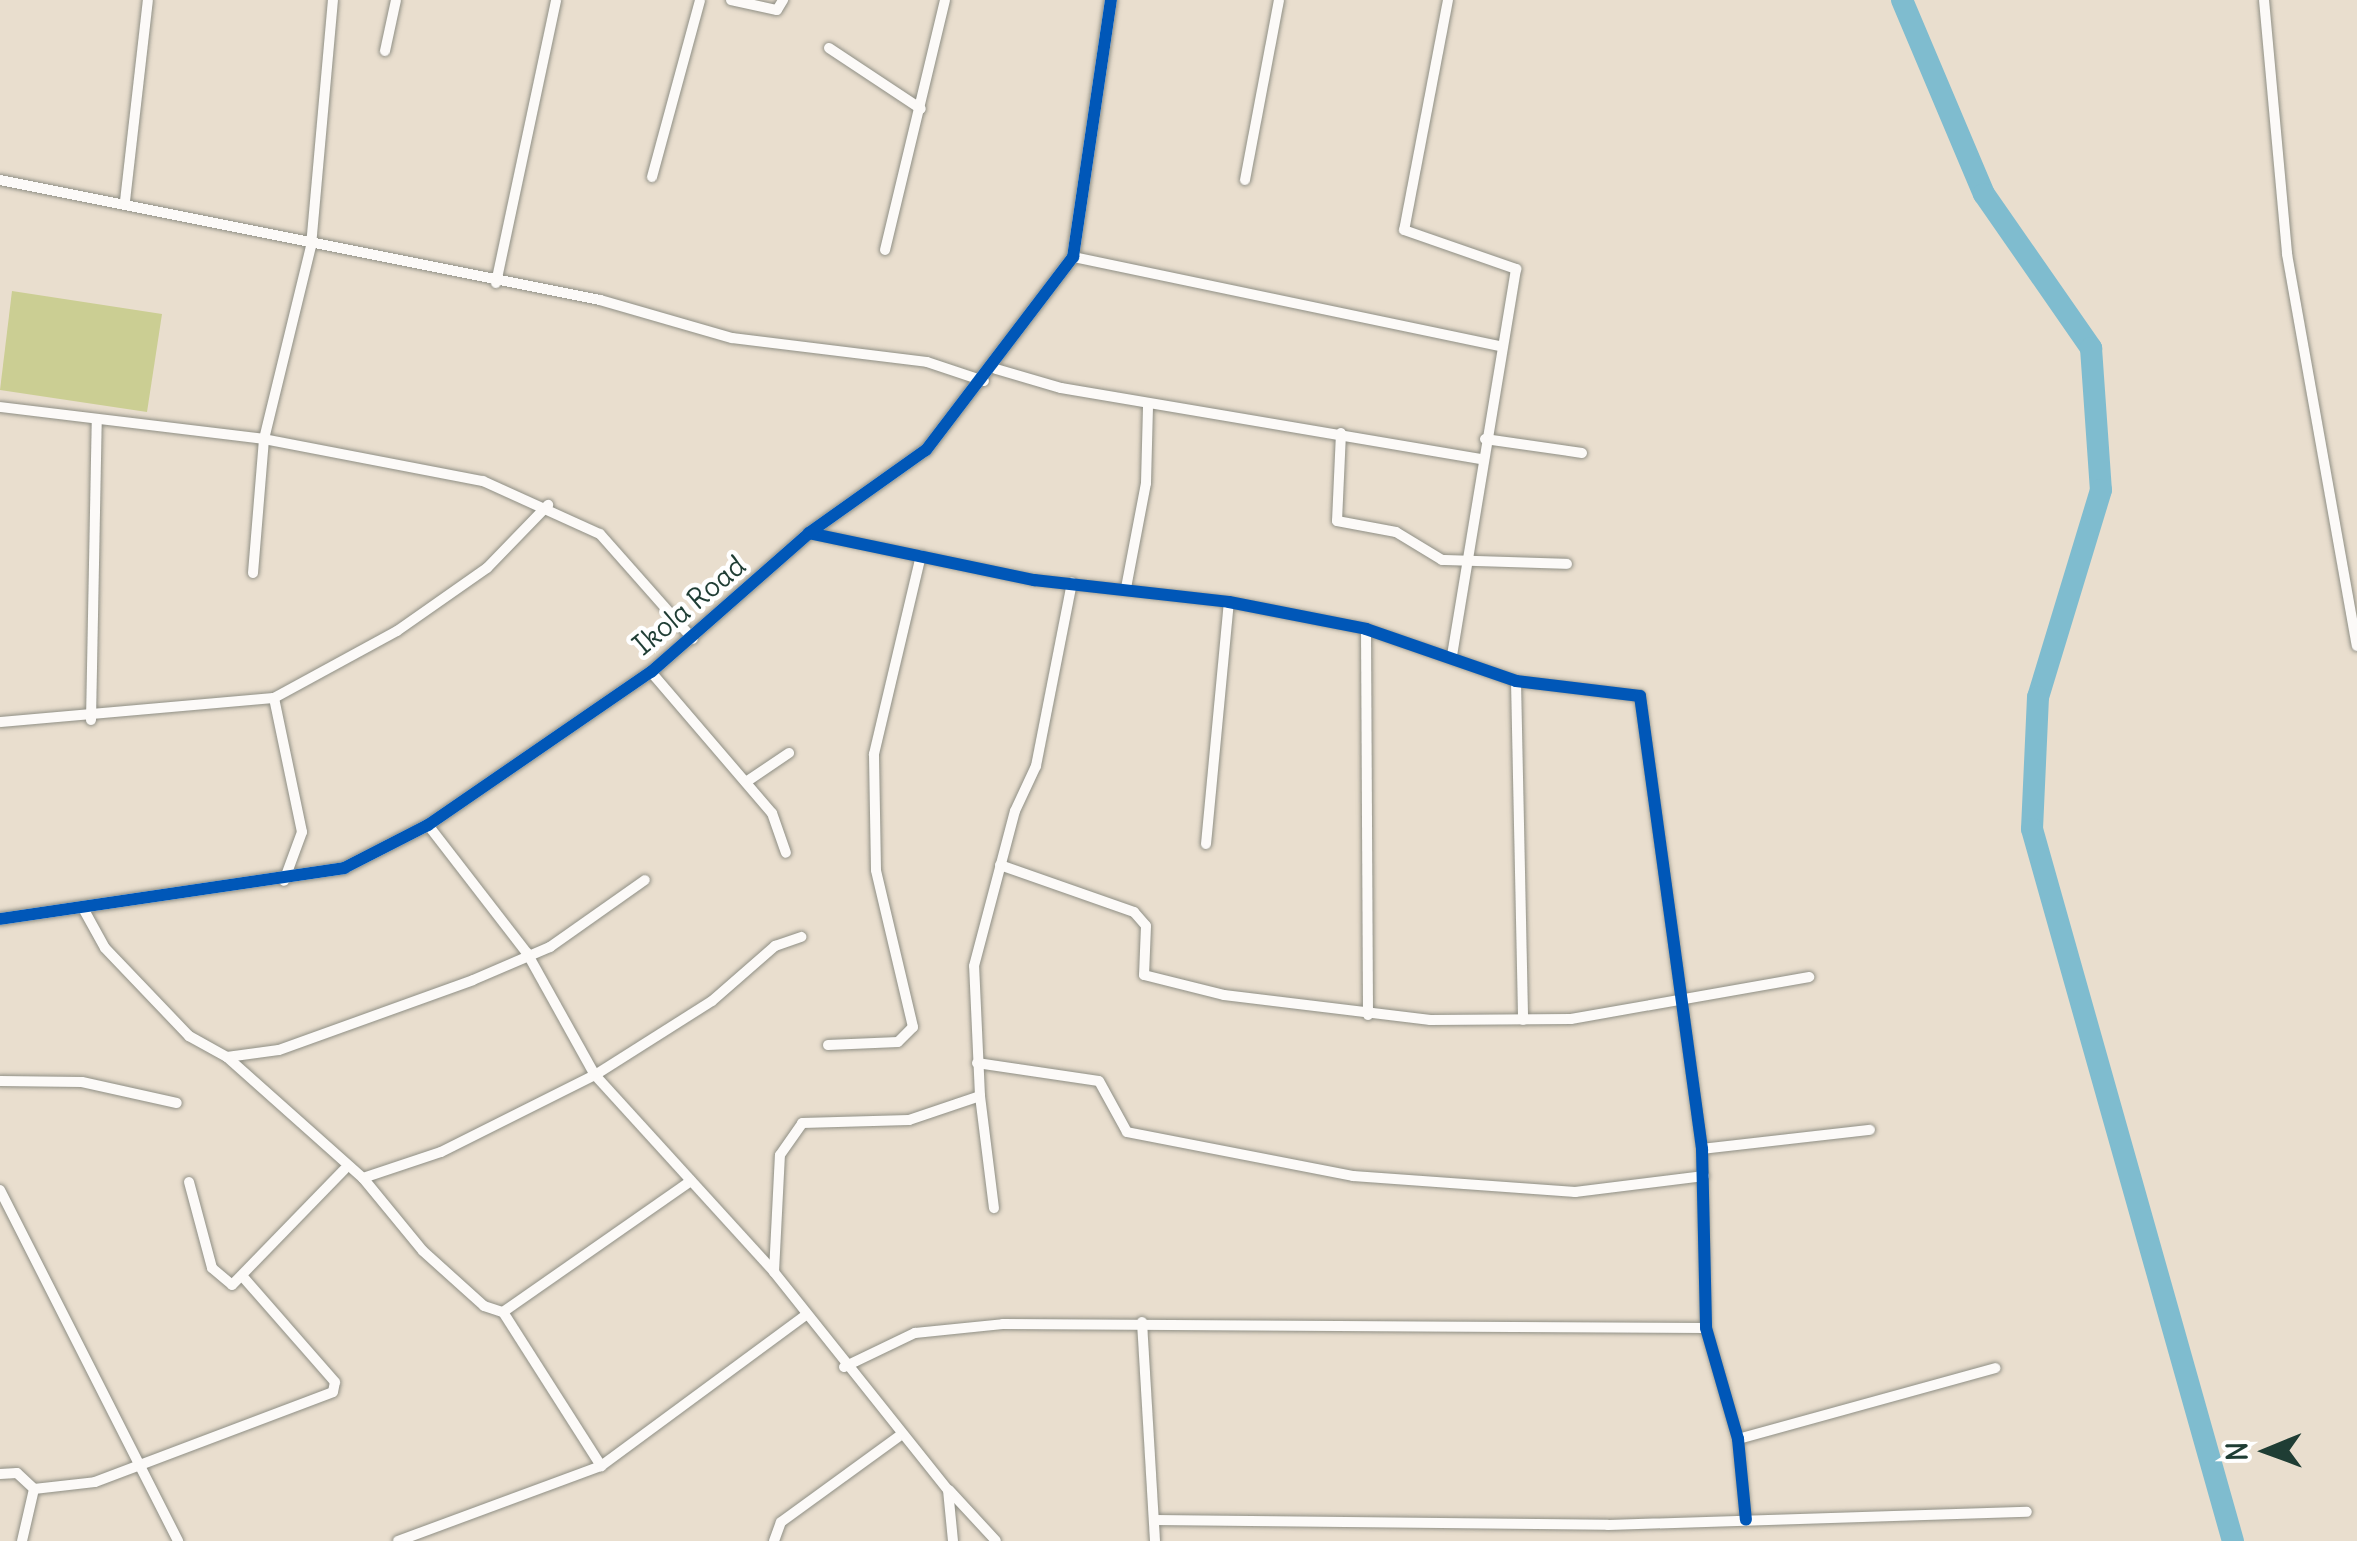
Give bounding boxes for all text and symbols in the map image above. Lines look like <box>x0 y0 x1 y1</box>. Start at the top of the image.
street label: Ikola Road <box>626 548 752 662</box>
north arrow <box>2217 1401 2317 1501</box>
text: N <box>2219 1442 2255 1462</box>

